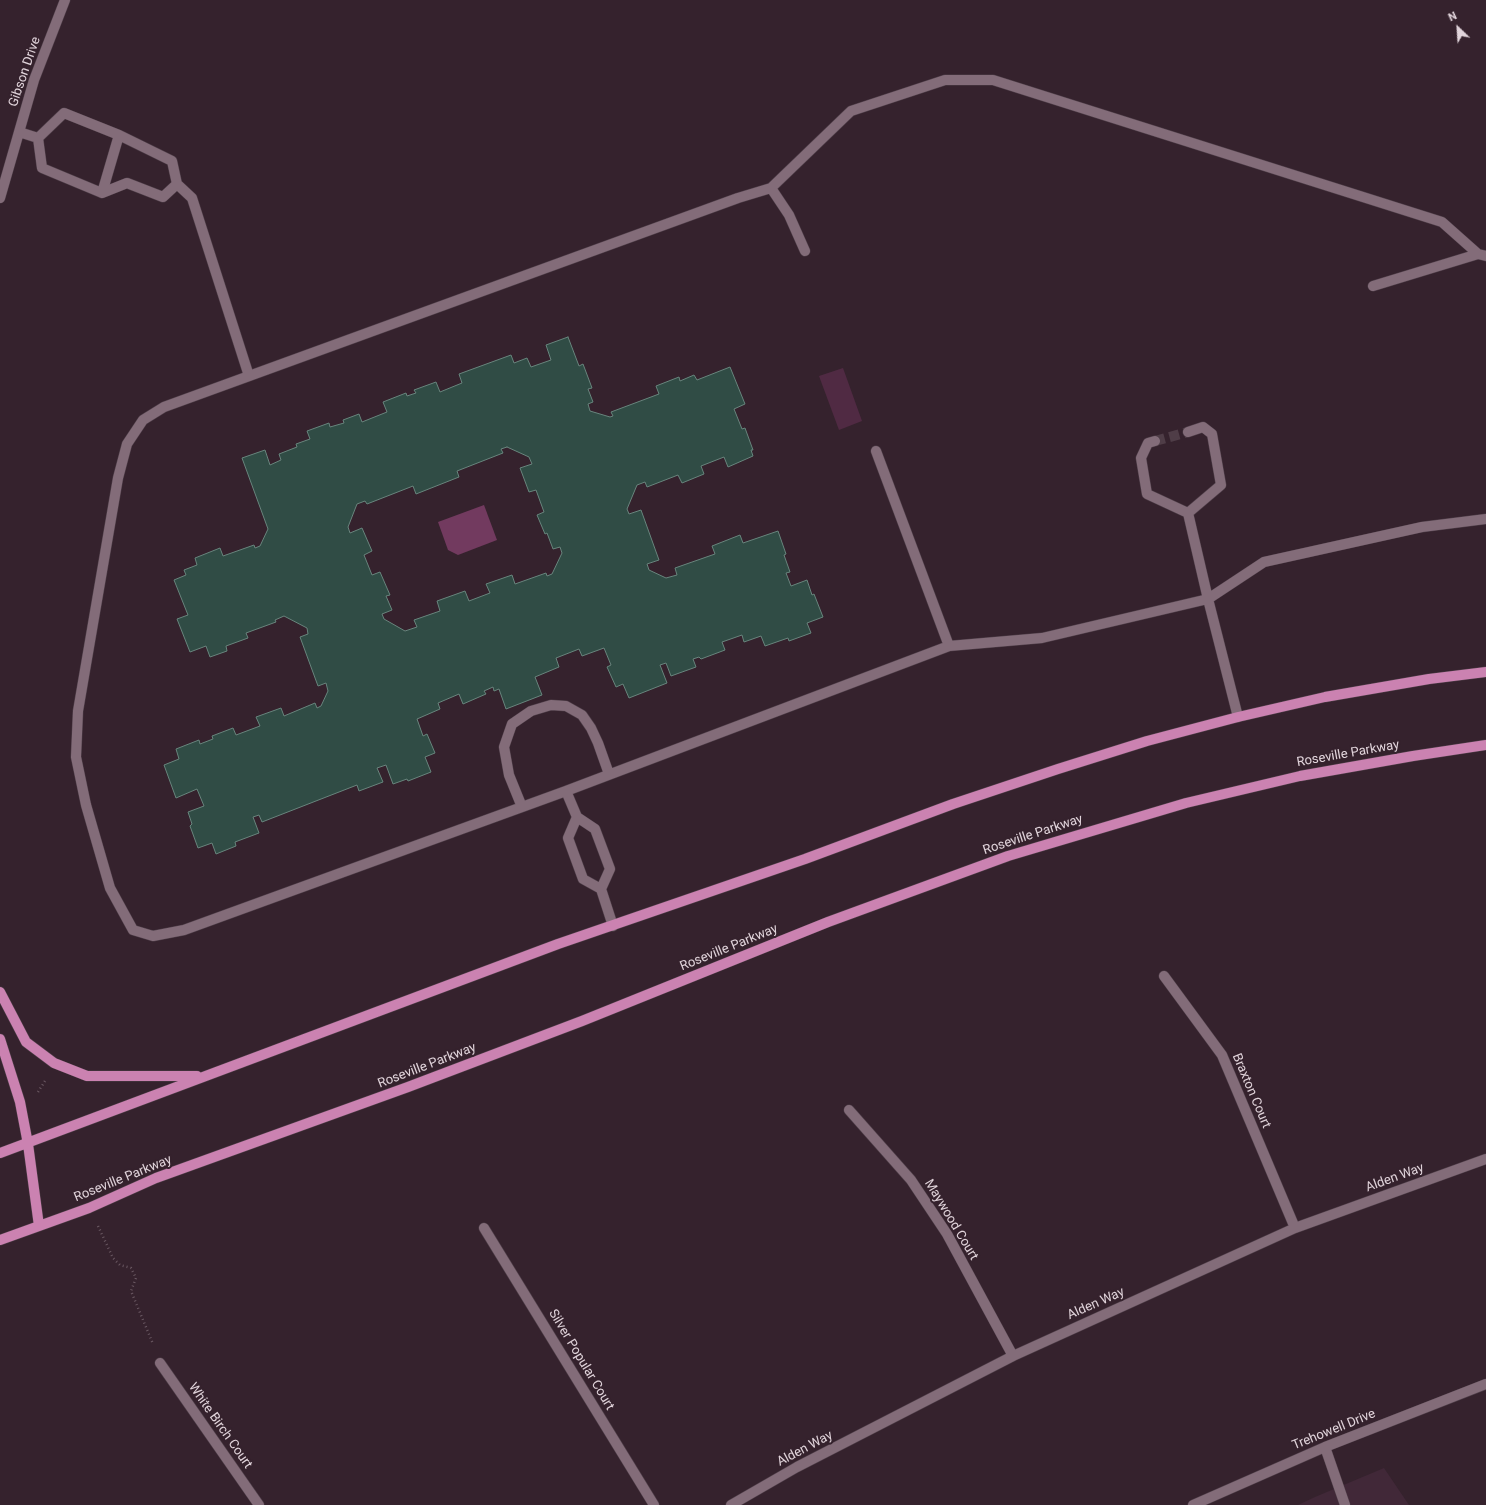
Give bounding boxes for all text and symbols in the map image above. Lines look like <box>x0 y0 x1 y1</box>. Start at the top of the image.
north arrow <box>1438 8 1478 48</box>
text: N <box>1446 9 1459 24</box>
street label: Gibson Drive <box>6 35 44 109</box>
street label: Roseville Parkway <box>1295 737 1401 771</box>
street label: Roseville Parkway <box>981 812 1085 858</box>
street label: Roseville Parkway <box>678 921 780 975</box>
street label: Roseville Parkway <box>376 1040 478 1092</box>
street label: Braxton Court <box>1228 1051 1274 1131</box>
street label: Roseville Parkway <box>72 1152 174 1206</box>
street label: Alden Way <box>1364 1160 1426 1196</box>
street label: Maywood Court <box>921 1177 981 1263</box>
street label: Alden Way <box>1065 1285 1127 1323</box>
street label: Silver Popular Court <box>545 1307 617 1413</box>
street label: White Birch Court <box>185 1380 255 1472</box>
street label: Trehowell Drive <box>1290 1406 1378 1454</box>
street label: Alden Way <box>775 1428 835 1470</box>

